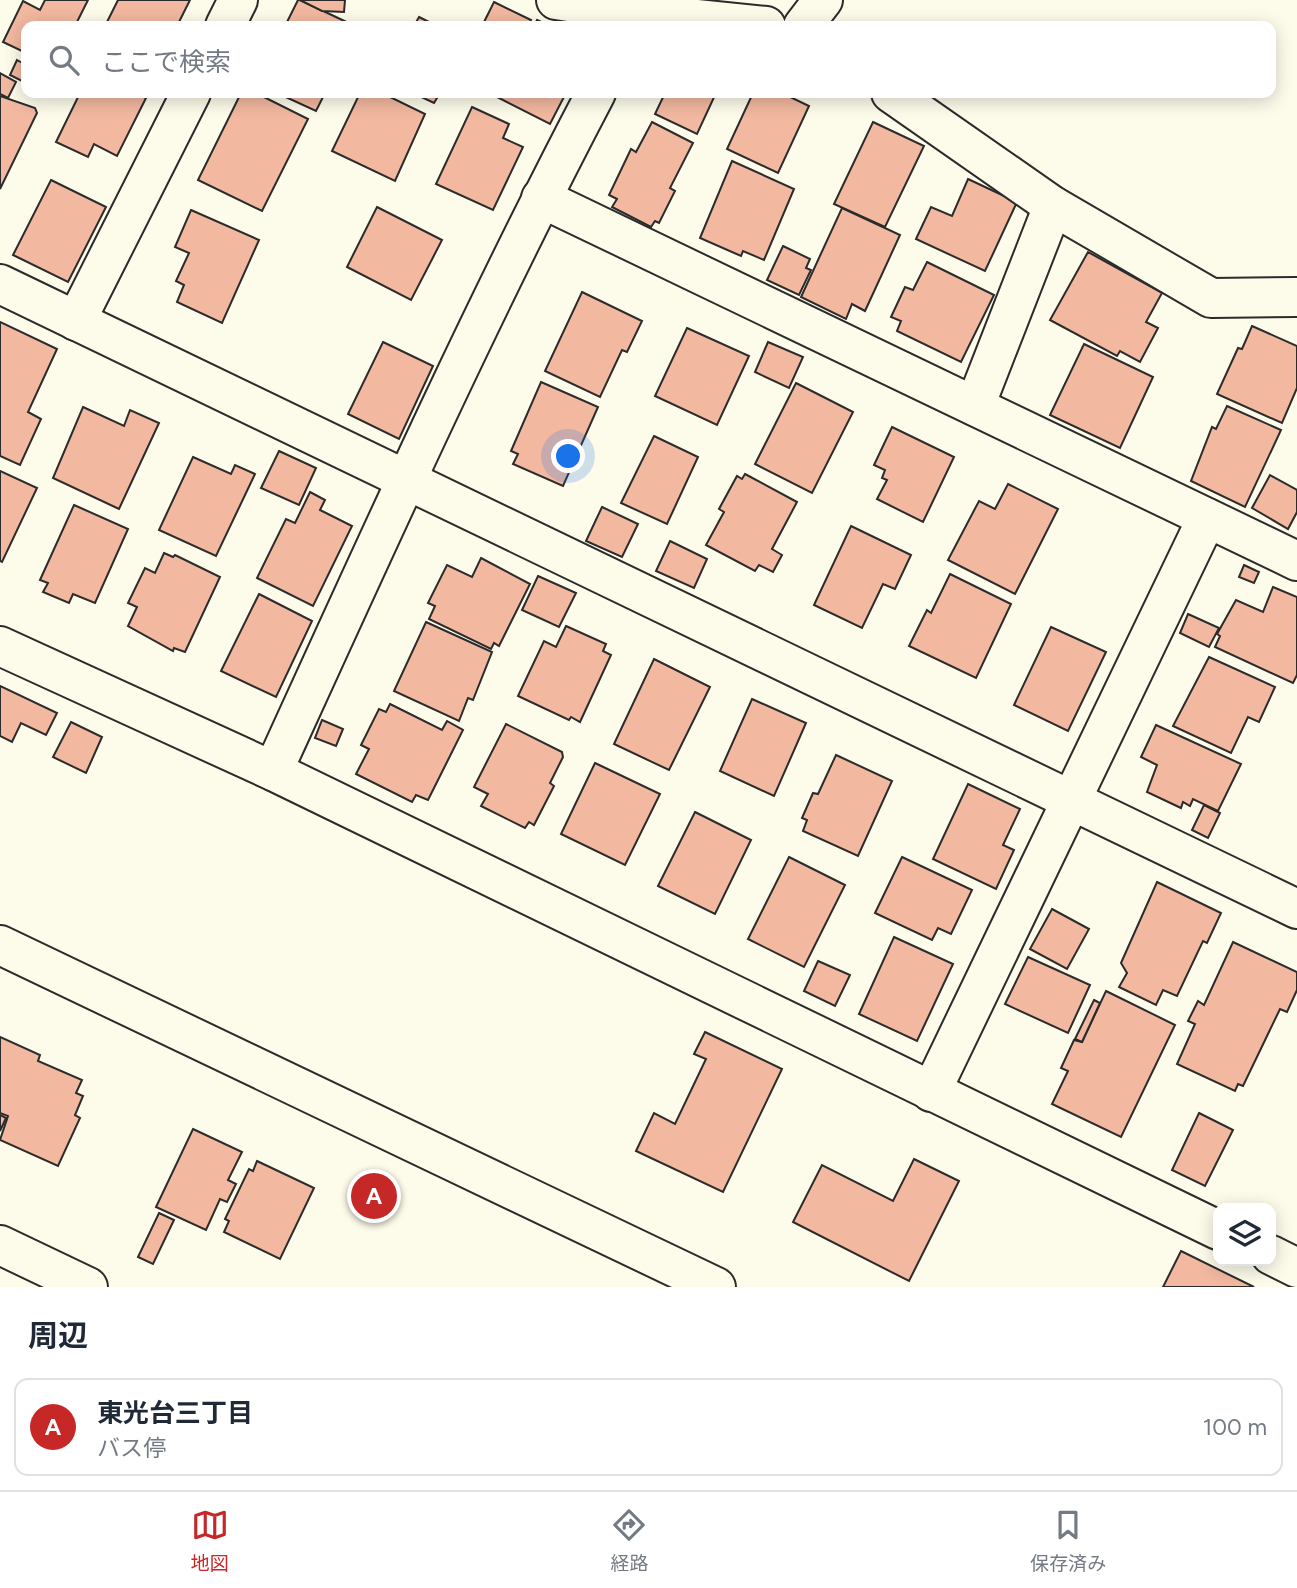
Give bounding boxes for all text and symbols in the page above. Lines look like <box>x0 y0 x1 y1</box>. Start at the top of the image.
search box <box>21 21 1276 98</box>
icon: search <box>45 41 83 79</box>
text: ここで検索 <box>101 46 231 78</box>
your location <box>551 439 585 473</box>
pin: A <box>351 1170 397 1222</box>
map controls <box>1213 1203 1276 1266</box>
button: layers <box>1213 1203 1276 1266</box>
text: 周辺 <box>28 1317 88 1354</box>
text: 東光台三丁目 <box>97 1397 253 1429</box>
text: A <box>45 1413 61 1441</box>
text: 100 m <box>1203 1413 1267 1441</box>
text: バス停 <box>97 1434 166 1462</box>
tab: 地図 <box>191 1506 229 1575</box>
tab: 経路 <box>610 1506 648 1575</box>
tab: 保存済み <box>1030 1506 1106 1575</box>

